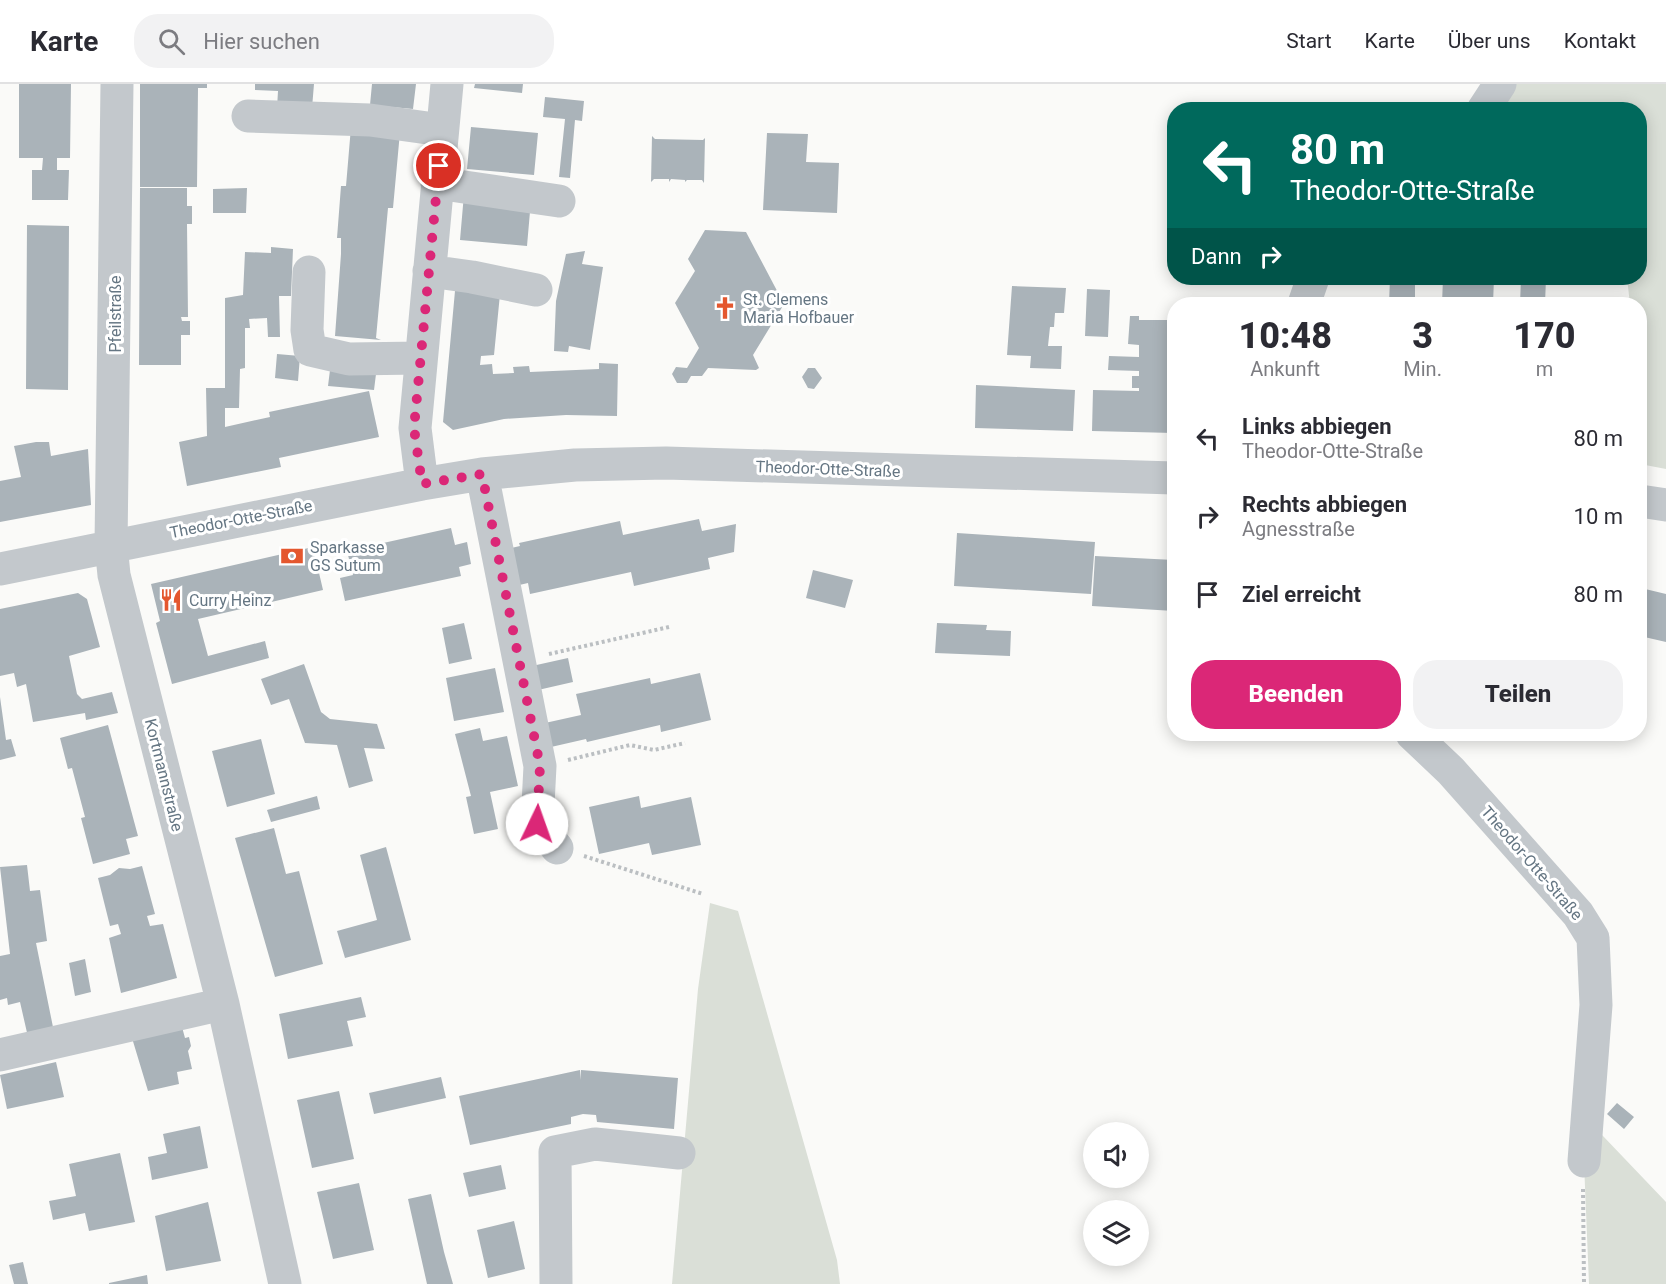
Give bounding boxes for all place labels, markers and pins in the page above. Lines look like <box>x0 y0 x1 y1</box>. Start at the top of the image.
pin <box>413 140 464 191</box>
place label: St. Clemens Maria Hofbauer <box>743 290 855 327</box>
church icon: St. Clemens Maria Hofbauer <box>712 295 738 321</box>
place label: Sparkasse GS Sutum <box>310 538 384 575</box>
bank icon: Sparkasse GS Sutum <box>279 543 305 569</box>
restaurant icon: Curry Heinz <box>158 587 184 613</box>
place label: Curry Heinz <box>189 591 271 610</box>

